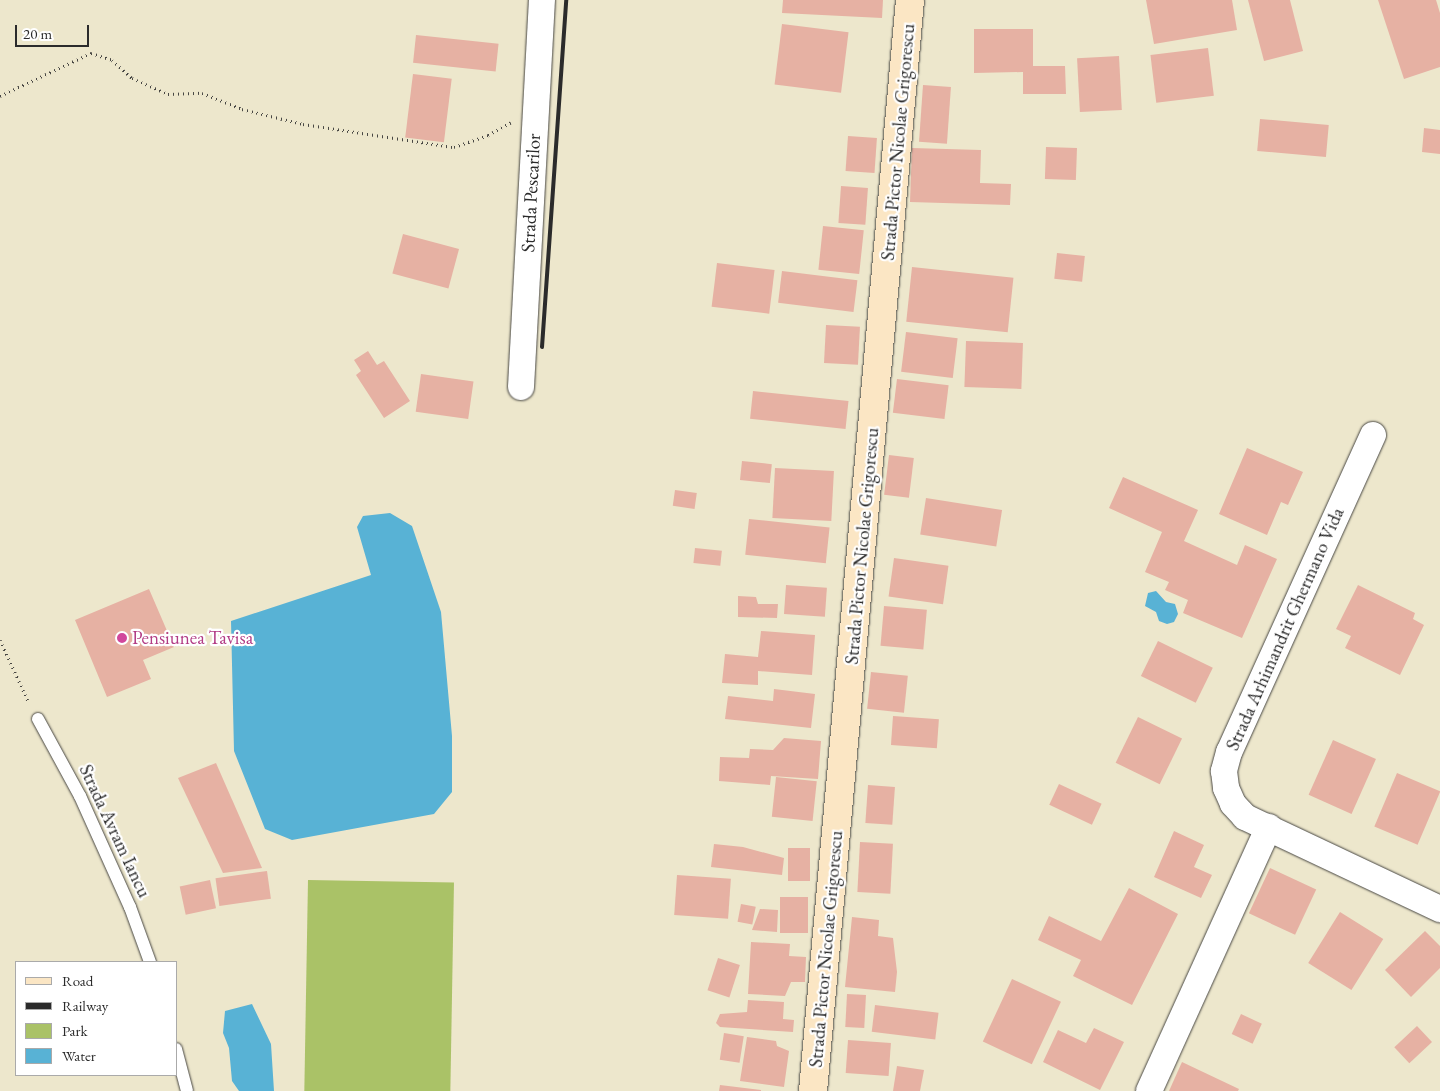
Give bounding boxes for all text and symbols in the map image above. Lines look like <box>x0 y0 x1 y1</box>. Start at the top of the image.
scale bar <box>18 15 91 47</box>
street label: Strada Pictor Nicolae Grigorescu <box>876 23 920 261</box>
text: 20 m <box>23 24 52 43</box>
street label: Strada Pescarilor <box>516 133 546 253</box>
street label: Strada Pictor Nicolae Grigorescu <box>840 427 884 665</box>
street label: Strada Arhimandrit Ghermano Vida <box>1221 504 1349 754</box>
place label: Pensiunea Tavisa <box>132 627 253 649</box>
marker: Pensiunea Tavisa <box>116 632 128 644</box>
street label: Strada Avram Iancu <box>74 761 156 901</box>
street label: Strada Pictor Nicolae Grigorescu <box>804 830 848 1068</box>
legend <box>15 961 178 1076</box>
text: Road <box>62 971 93 990</box>
text: Railway <box>62 996 108 1015</box>
text: Park <box>62 1021 88 1040</box>
text: Water <box>62 1046 96 1065</box>

